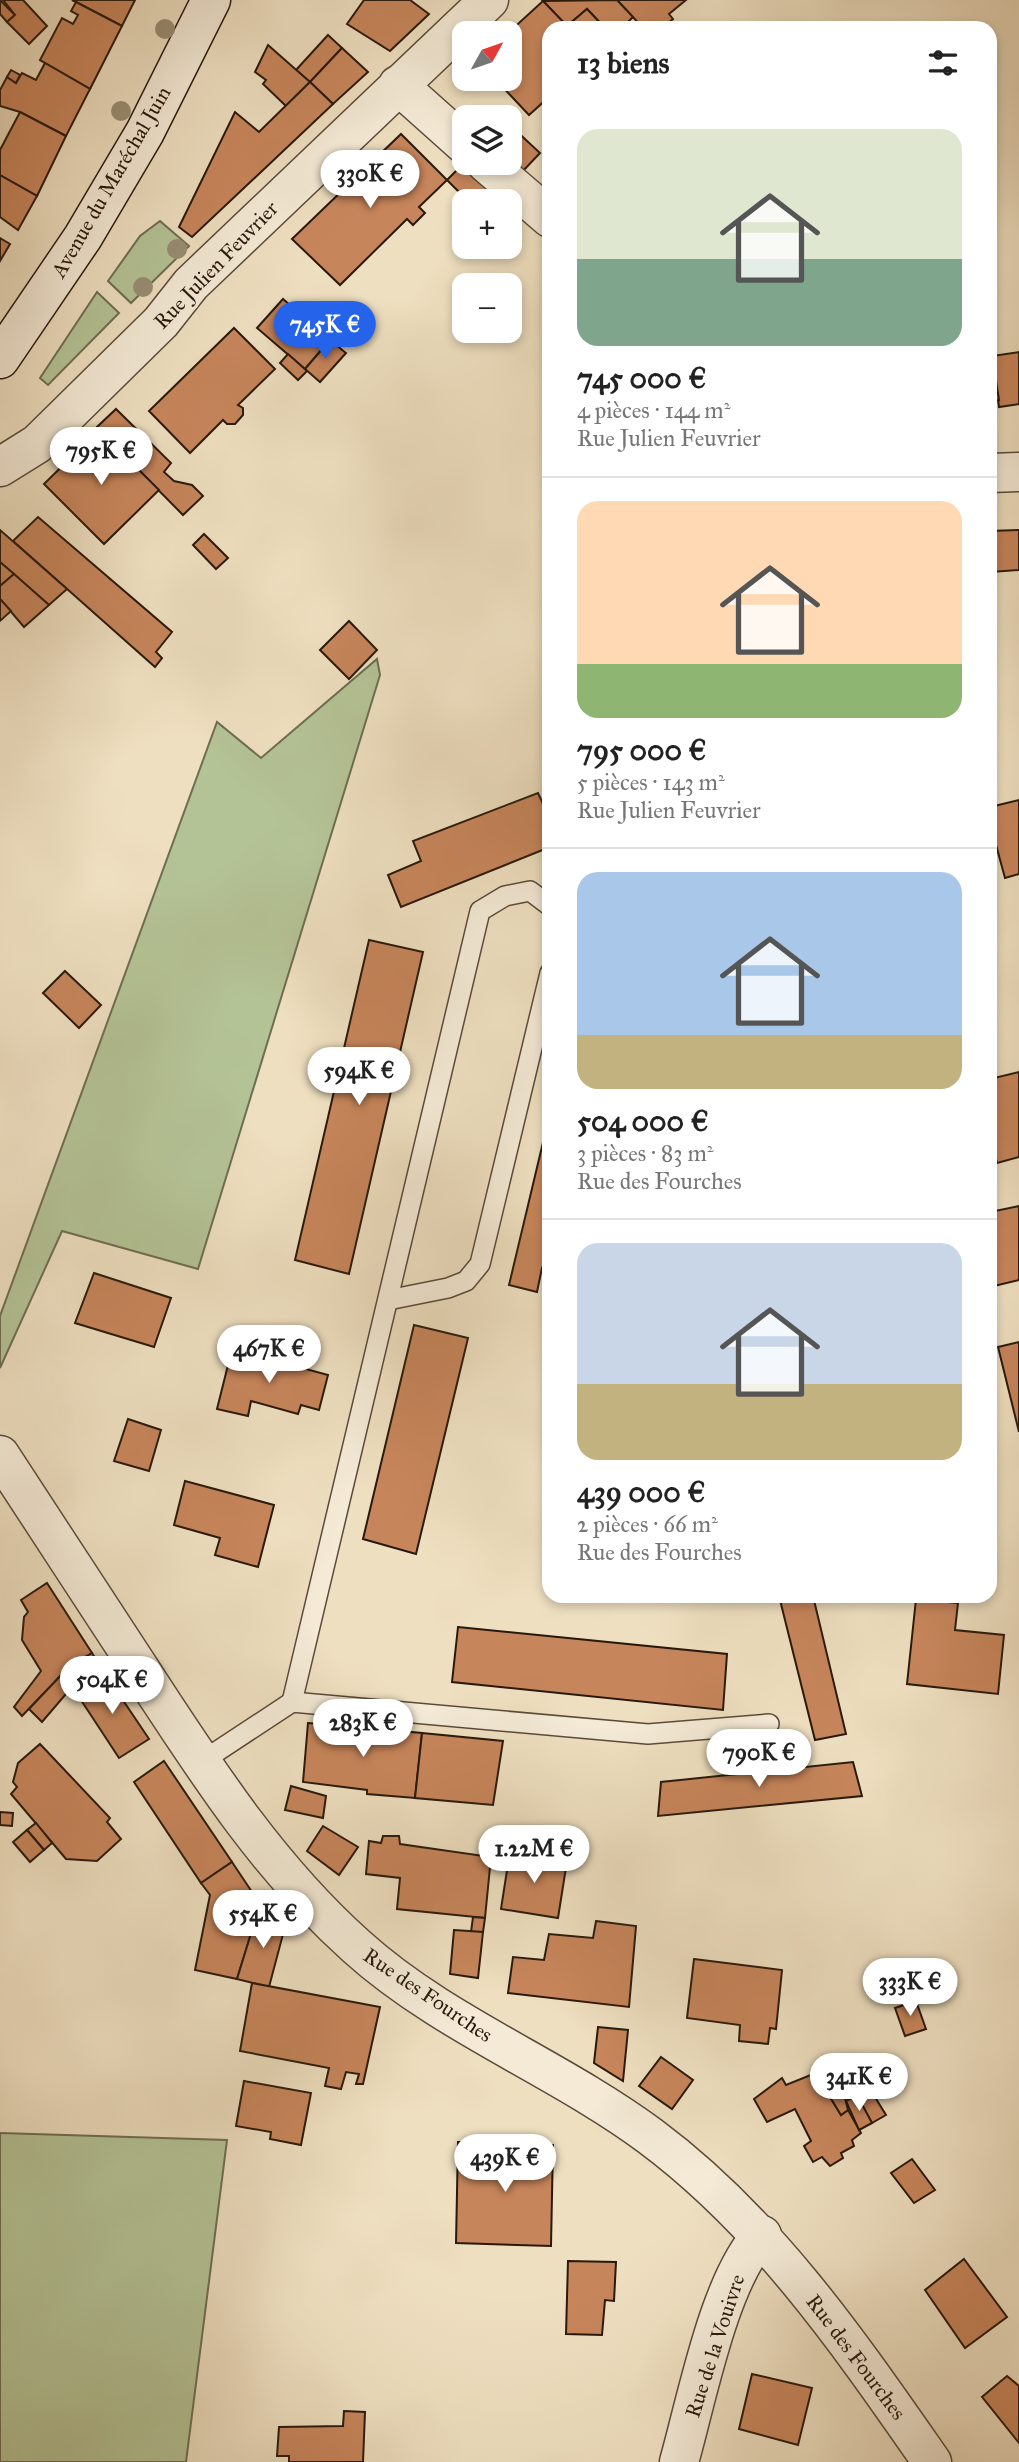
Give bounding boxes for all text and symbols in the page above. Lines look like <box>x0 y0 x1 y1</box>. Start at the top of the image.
north arrow <box>452 21 522 91</box>
map controls <box>452 21 522 343</box>
icon: filters <box>924 44 962 82</box>
text: 13 biens <box>577 45 670 81</box>
street label: Avenue du Maréchal Juin <box>45 82 176 283</box>
button: layers <box>452 105 522 175</box>
pin: 330K € <box>313 150 427 210</box>
text: 330K € <box>336 159 404 187</box>
icon: home <box>707 175 833 301</box>
button: + <box>452 189 522 259</box>
street label: Rue Julien Feuvrier <box>148 196 284 334</box>
button: − <box>452 273 522 343</box>
pin: 745K € <box>268 302 382 361</box>
text: 745K € <box>290 310 360 338</box>
text: 745 000 € <box>577 360 706 396</box>
text: 4 pièces · 144 m² <box>577 396 730 424</box>
text: Rue Julien Feuvrier <box>577 424 761 452</box>
pin: 795K € <box>44 428 158 487</box>
text: 795K € <box>66 436 136 464</box>
icon: home <box>707 547 833 673</box>
text: 795 000 € <box>577 732 707 768</box>
text: 5 pièces · 143 m² <box>577 768 725 796</box>
text: Rue Julien Feuvrier <box>577 796 761 824</box>
icon: home <box>707 918 833 1044</box>
pin: 594K € <box>302 1048 416 1107</box>
text: 594K € <box>323 1056 395 1084</box>
text: 504 000 € <box>577 1103 709 1139</box>
text: 3 pièces · 83 m² <box>577 1139 713 1167</box>
text: Rue des Fourches <box>577 1167 742 1195</box>
icon: home <box>707 1289 833 1415</box>
pin: 467K € <box>212 1326 326 1385</box>
text: 467K € <box>233 1334 305 1362</box>
text: 439 000 € <box>577 1474 705 1510</box>
text: 2 pièces · 66 m² <box>577 1510 718 1538</box>
text: Rue des Fourches <box>577 1538 742 1566</box>
pin: 504K € <box>55 1656 169 1716</box>
text: 504K € <box>76 1665 148 1693</box>
pin: 283K € <box>306 1700 420 1759</box>
text: 283K € <box>329 1708 397 1736</box>
pin: 790K € <box>702 1730 816 1789</box>
text: 790K € <box>722 1738 796 1766</box>
pin: 1.22M € <box>469 1826 599 1885</box>
text: 1.22M € <box>494 1834 574 1862</box>
pin: 554K € <box>206 1890 320 1950</box>
text: 554K € <box>229 1899 297 1927</box>
street label: Rue des Fourches <box>358 1942 498 2048</box>
pin: 333K € <box>853 1958 967 2018</box>
text: 333K € <box>879 1967 941 1995</box>
pin: 341K € <box>802 2054 916 2113</box>
text: 341K € <box>826 2062 892 2090</box>
pin: 439K € <box>448 2134 562 2194</box>
text: 439K € <box>470 2143 540 2171</box>
street label: Rue de la Vouivre <box>680 2271 750 2421</box>
street label: Rue des Fourches <box>800 2289 912 2425</box>

